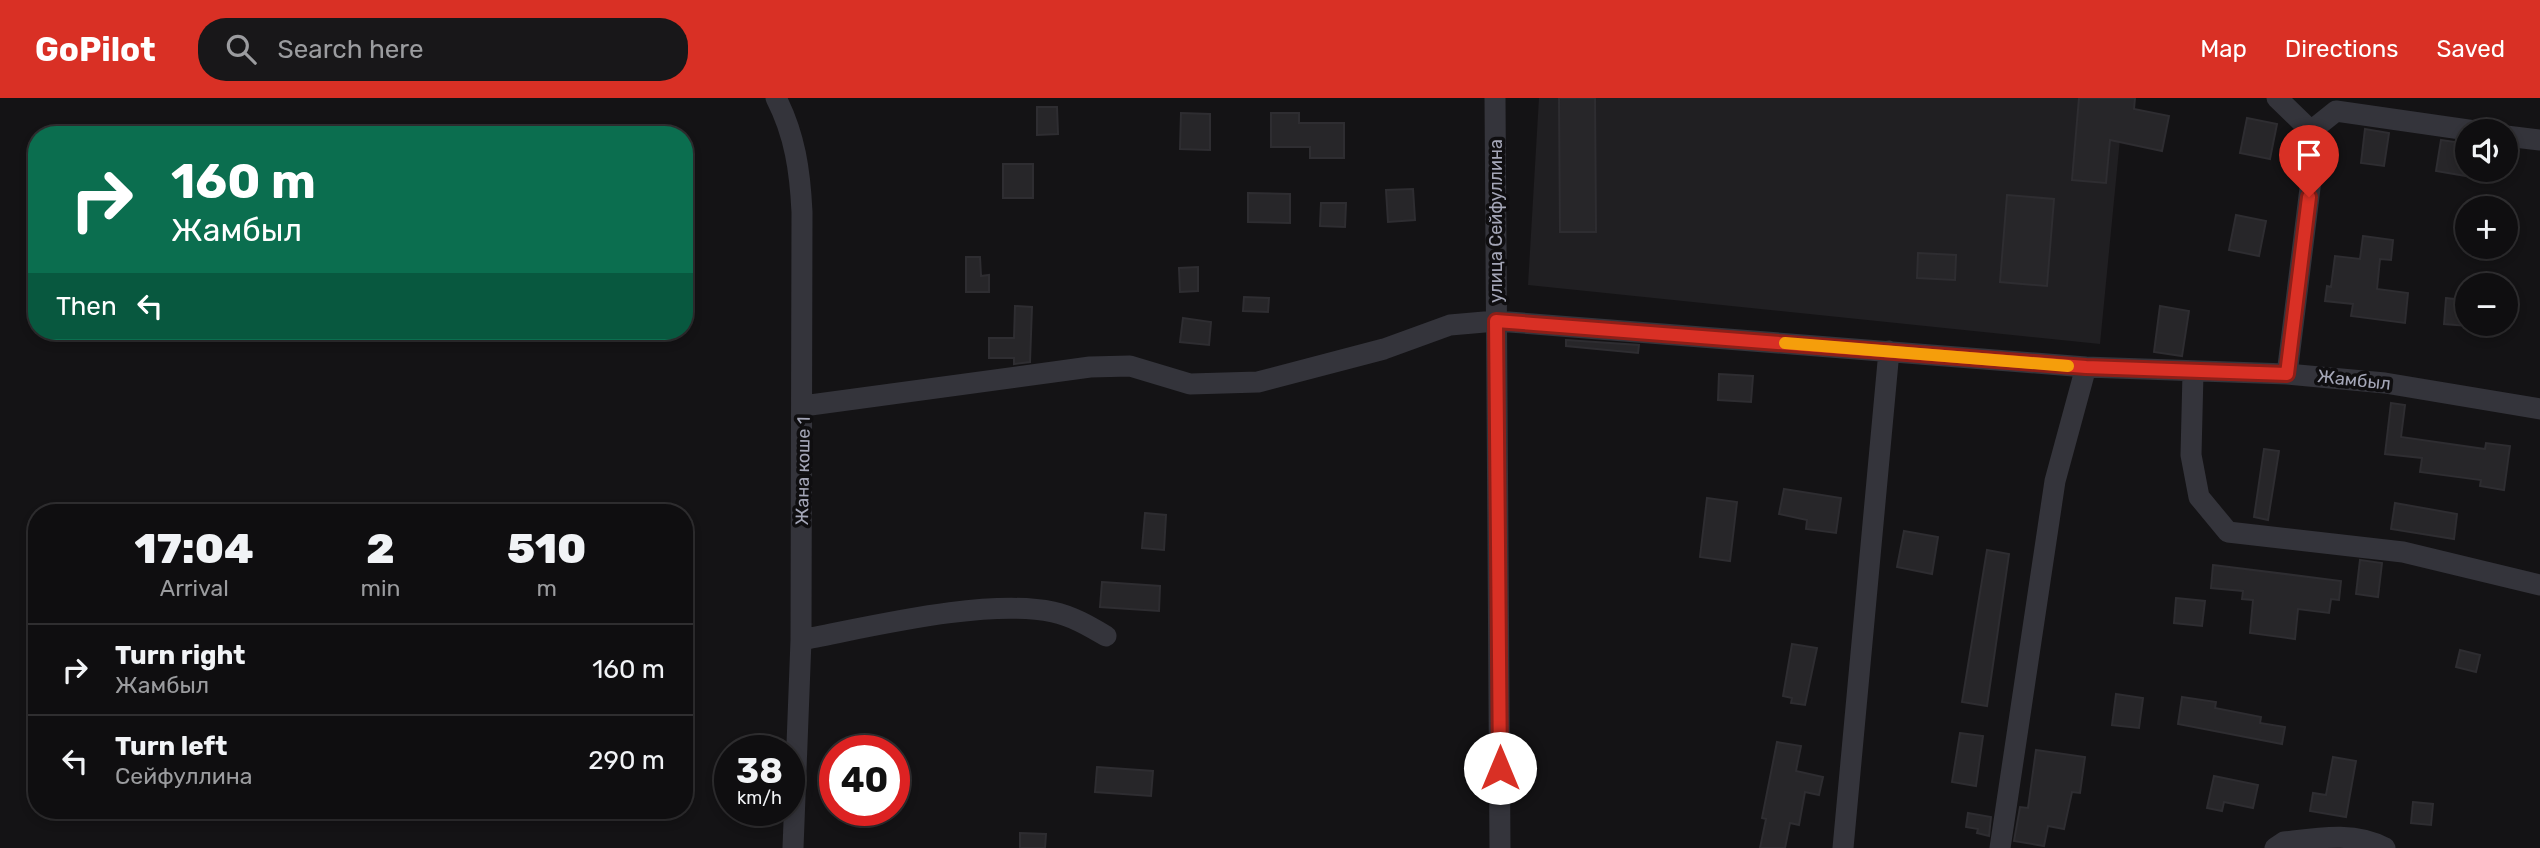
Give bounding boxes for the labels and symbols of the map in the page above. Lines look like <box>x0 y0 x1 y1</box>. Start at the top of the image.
pin <box>2279 125 2339 197</box>
street label: улица Сейфуллина <box>1485 139 1507 303</box>
street label: Жамбыл <box>2316 365 2392 395</box>
street label: Жана коше 1 <box>791 416 815 526</box>
position arrow <box>1463 731 1537 805</box>
speed limit sign: 40 <box>819 735 910 826</box>

